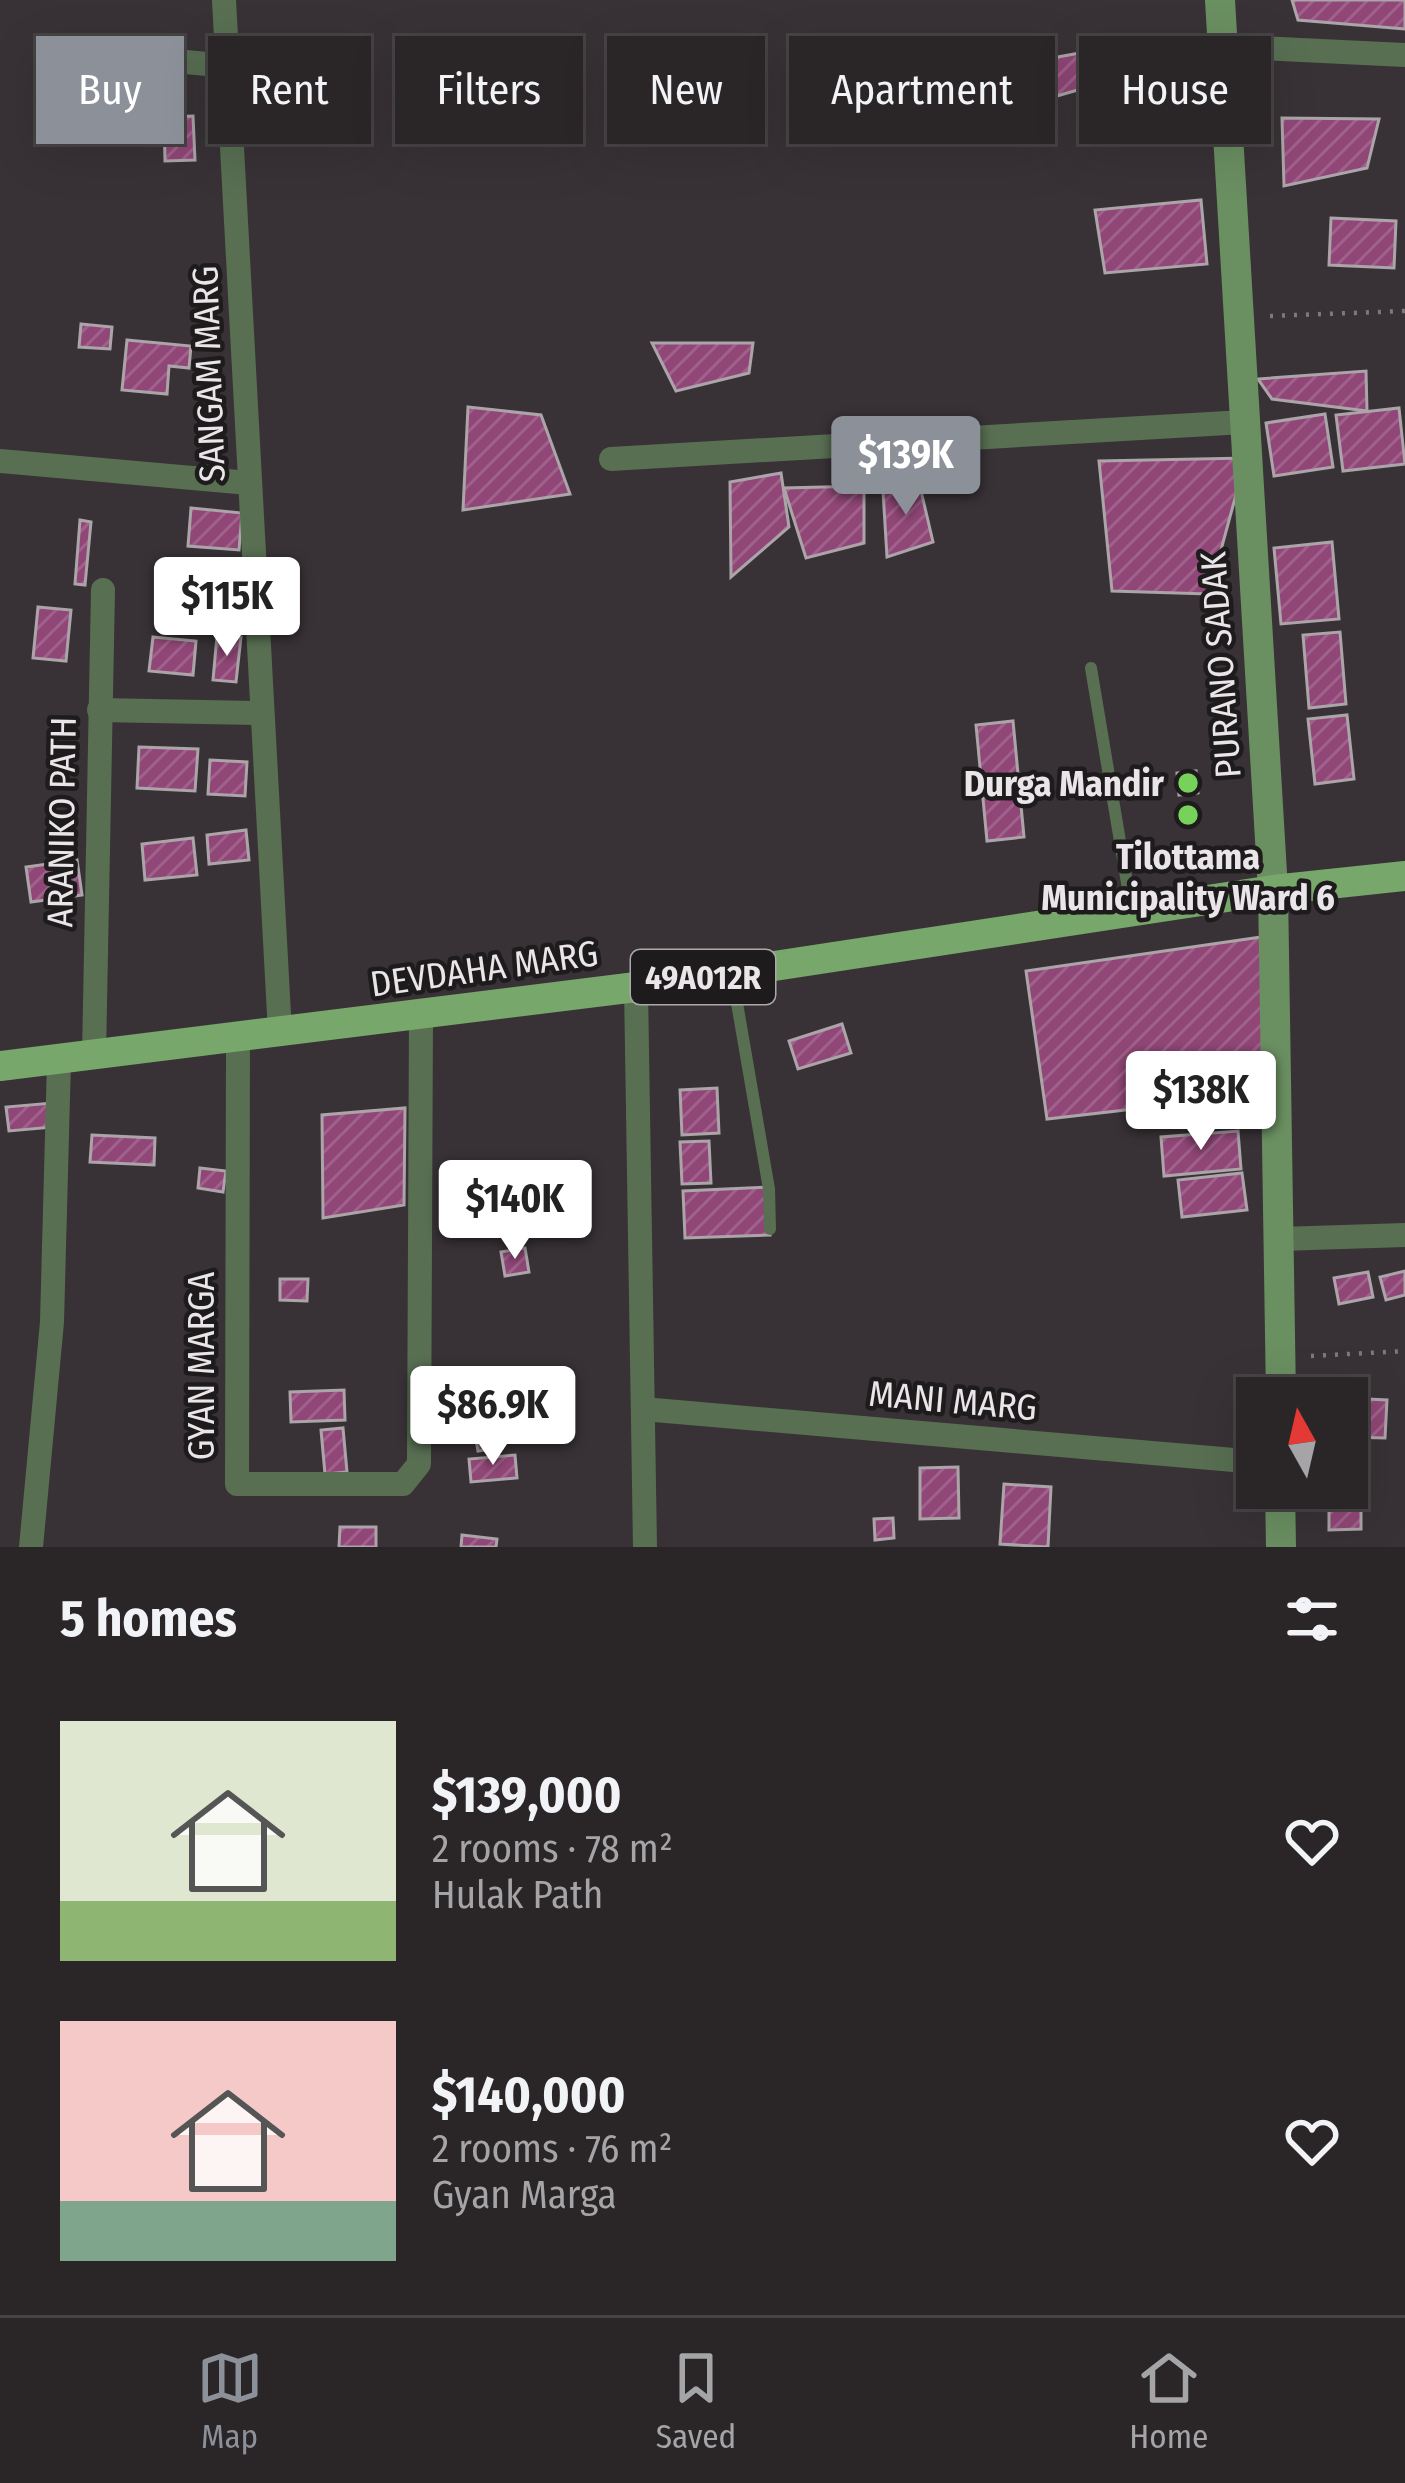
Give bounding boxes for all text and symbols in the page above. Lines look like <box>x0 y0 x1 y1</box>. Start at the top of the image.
chip: Buy <box>36 36 184 144</box>
chip: Rent <box>208 36 371 144</box>
chip: Filters <box>395 36 583 144</box>
chip: New <box>607 36 765 144</box>
chip: Apartment <box>789 36 1055 144</box>
chip: House <box>1079 36 1271 144</box>
street label: SANGAM MARG <box>183 265 235 483</box>
pin: $139K <box>822 416 990 518</box>
text: $139K <box>858 432 954 478</box>
street label: PURANO SADAK <box>1191 549 1251 780</box>
pin: $115K <box>143 557 311 659</box>
text: $115K <box>181 573 273 619</box>
street label: ARANIKO PATH <box>38 716 86 928</box>
place label: Durga Mandir <box>964 762 1165 806</box>
marker: Durga Mandir <box>1175 770 1201 796</box>
marker: Tilottama Municipality Ward 6 <box>1175 802 1201 828</box>
place label: Tilottama Municipality Ward 6 <box>1041 835 1335 920</box>
street label: DEVDAHA MARG <box>368 931 601 1007</box>
road number: 49A012R <box>631 950 775 1004</box>
pin: $138K <box>1117 1051 1285 1153</box>
text: $138K <box>1153 1067 1249 1113</box>
pin: $140K <box>431 1160 599 1262</box>
text: $140K <box>466 1176 564 1222</box>
street label: GYAN MARGA <box>180 1272 224 1460</box>
pin: $86.9K <box>395 1366 591 1468</box>
street label: MANI MARG <box>867 1372 1039 1430</box>
north arrow <box>1236 1377 1368 1509</box>
map controls <box>1236 1377 1368 1509</box>
text: $86.9K <box>437 1382 549 1428</box>
icon: filters <box>1279 1586 1345 1652</box>
text: 5 homes <box>60 1588 237 1650</box>
text: $139,000 <box>432 1764 622 1826</box>
icon: home <box>156 1769 300 1913</box>
icon: heart <box>1279 1808 1345 1874</box>
text: 2 rooms · 78 m² <box>432 1826 673 1872</box>
text: Hulak Path <box>432 1872 603 1918</box>
text: $140,000 <box>432 2064 626 2126</box>
icon: home <box>156 2069 300 2213</box>
icon: heart <box>1279 2108 1345 2174</box>
text: 2 rooms · 76 m² <box>432 2126 672 2172</box>
text: Gyan Marga <box>432 2172 617 2218</box>
tab: Map <box>197 2345 263 2457</box>
tab: Saved <box>656 2345 736 2457</box>
tab: Home <box>1129 2345 1208 2457</box>

